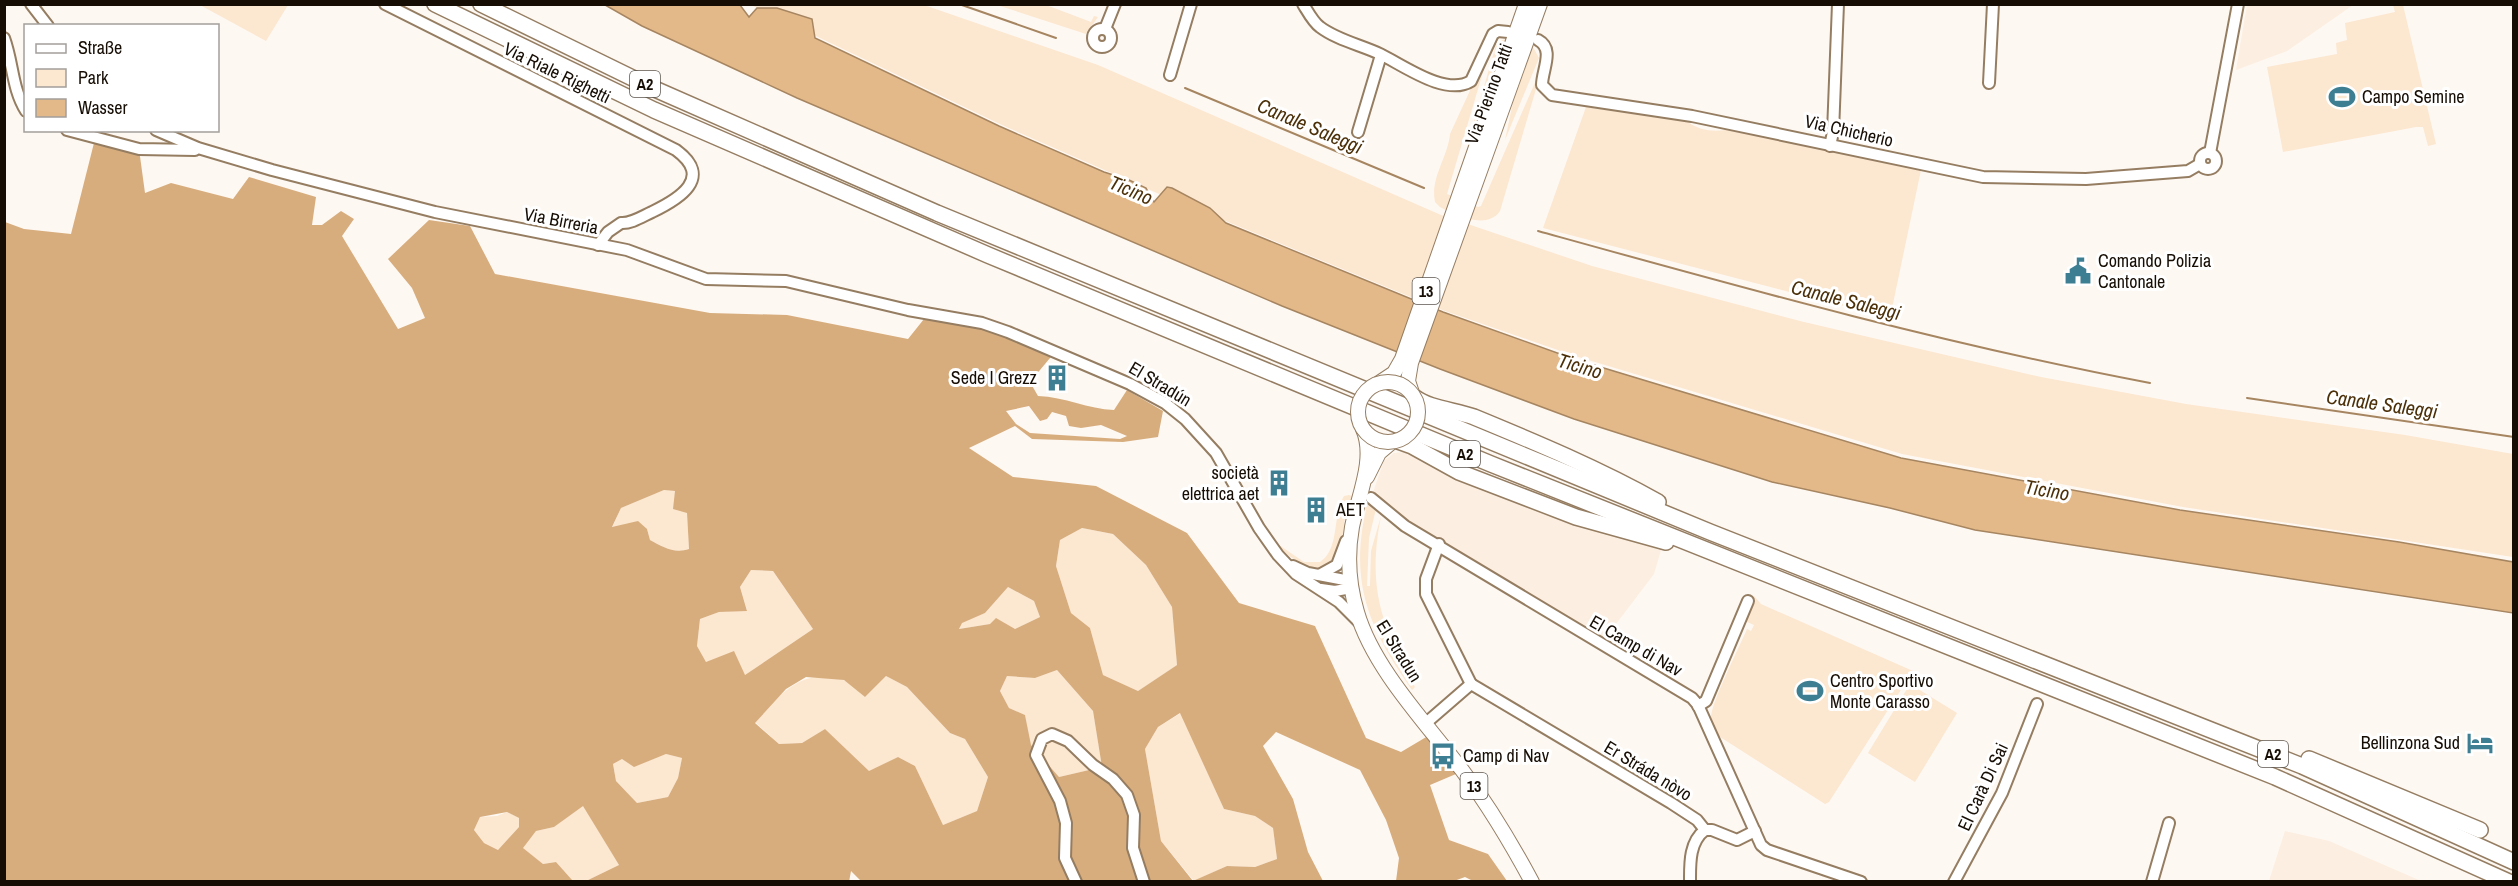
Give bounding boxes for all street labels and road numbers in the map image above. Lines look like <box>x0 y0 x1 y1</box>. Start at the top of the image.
street label: Via Riale Righetti <box>499 36 615 109</box>
street label: Via Pierino Tatti <box>1459 40 1518 148</box>
road number: A2 <box>630 71 660 97</box>
street label: Via Chicherio <box>1802 108 1896 153</box>
street label: Via Birreria <box>522 201 600 240</box>
road number: 13 <box>1412 278 1440 304</box>
street label: El Stradún <box>1124 355 1196 412</box>
road number: A2 <box>1450 441 1480 467</box>
street label: El Camp di Nav <box>1585 609 1688 683</box>
street label: El Stradun <box>1371 615 1428 687</box>
street label: Er Stráda nòvo <box>1600 734 1697 807</box>
street label: El Carà Di Sai <box>1951 739 2014 835</box>
road number: A2 <box>2258 741 2288 767</box>
road number: 13 <box>1460 773 1488 799</box>

